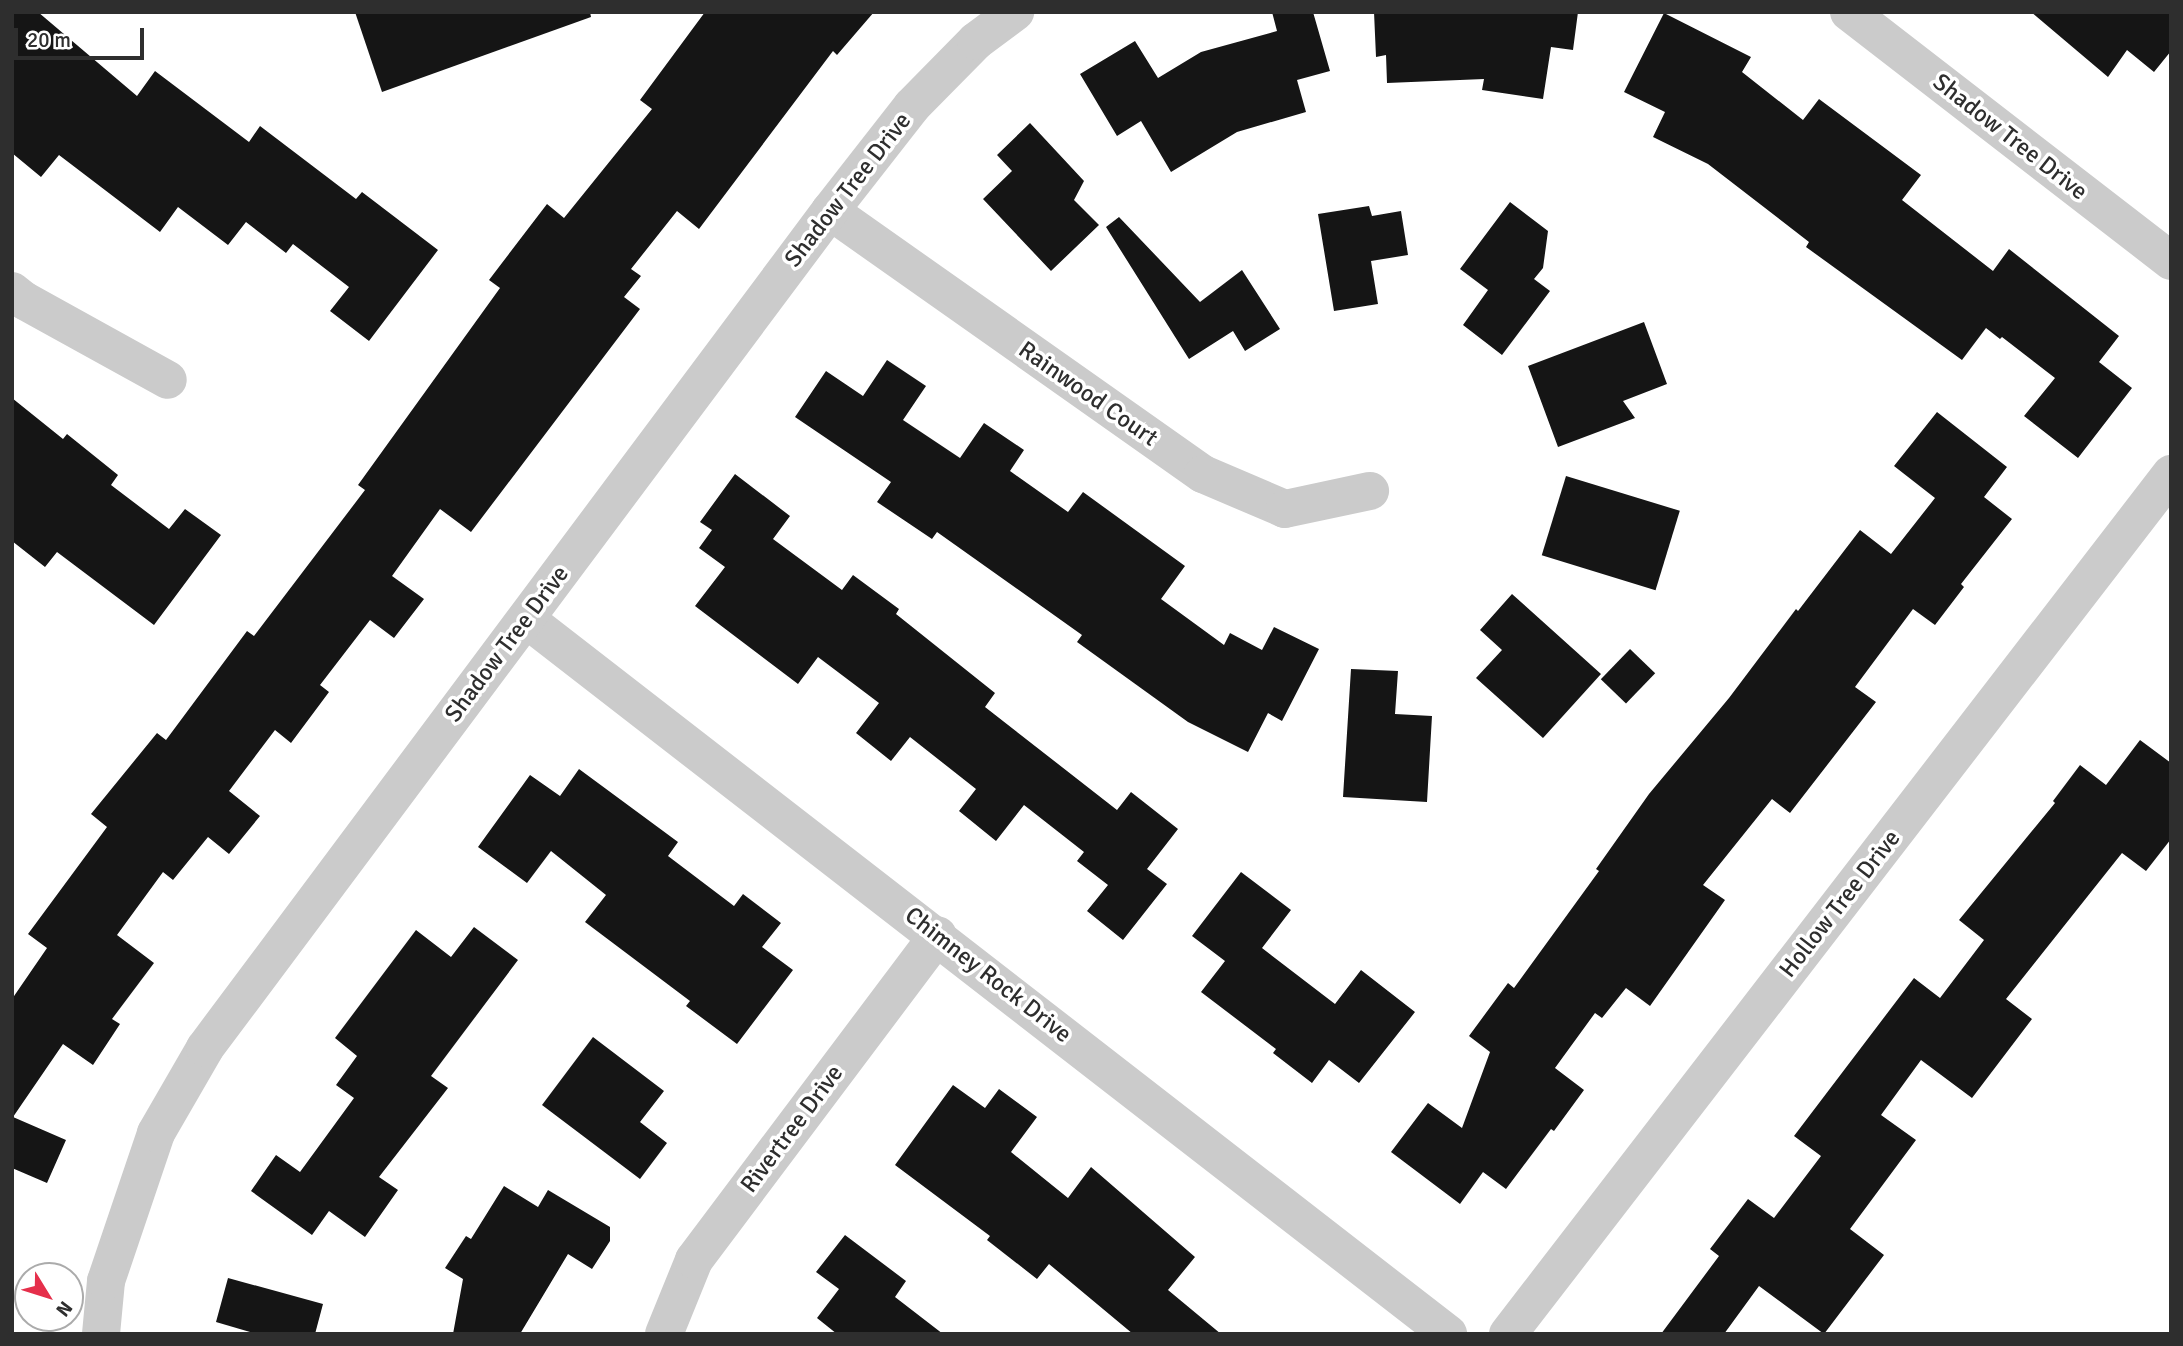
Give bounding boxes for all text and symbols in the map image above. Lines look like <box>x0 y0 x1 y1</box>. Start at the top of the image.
scale bar <box>18 14 147 58</box>
text: 20 m <box>27 27 71 53</box>
street label: Shadow Tree Drive <box>1927 68 2093 206</box>
street label: Shadow Tree Drive <box>779 107 917 273</box>
street label: Rainwood Court <box>1013 335 1163 453</box>
street label: Shadow Tree Drive <box>439 560 575 728</box>
street label: Hollow Tree Drive <box>1774 825 1906 983</box>
street label: Chimney Rock Drive <box>899 901 1077 1049</box>
street label: Rivertree Drive <box>735 1059 849 1199</box>
north arrow <box>14 1262 84 1332</box>
text: N <box>50 1296 77 1321</box>

